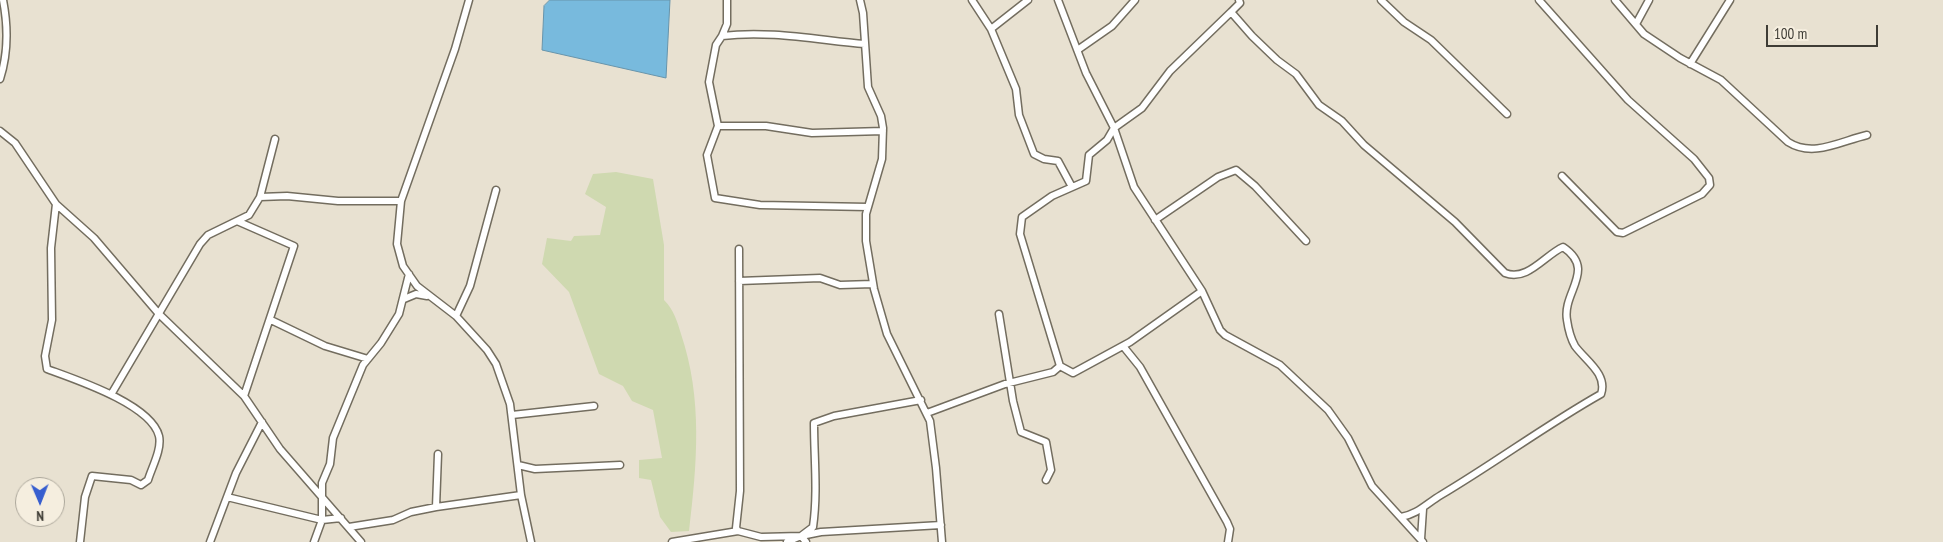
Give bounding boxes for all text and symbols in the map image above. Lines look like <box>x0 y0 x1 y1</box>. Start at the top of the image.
scale bar <box>1768 15 1880 47</box>
text: 100 m <box>1774 24 1807 43</box>
north arrow <box>15 477 65 527</box>
text: N <box>36 507 44 525</box>

